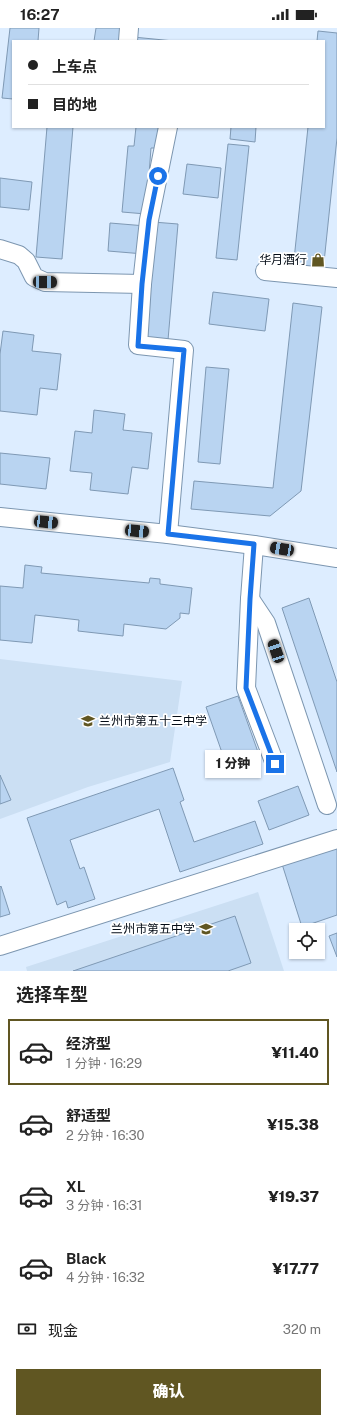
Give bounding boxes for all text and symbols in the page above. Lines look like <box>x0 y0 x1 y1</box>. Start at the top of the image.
text: 16:27 <box>20 6 60 23</box>
text: 上车点 <box>52 58 97 75</box>
text: 目的地 <box>52 96 97 113</box>
route start <box>149 167 167 185</box>
shop icon: 华月酒行 <box>310 252 326 268</box>
place label: 华月酒行 <box>259 253 307 267</box>
car <box>33 276 57 288</box>
car <box>33 515 59 529</box>
car <box>124 524 150 538</box>
car <box>269 541 295 557</box>
car <box>266 638 286 664</box>
school or university icon: 兰州市第五十三中学 <box>80 713 96 729</box>
place label: 兰州市第五十三中学 <box>99 714 207 728</box>
callout: 1 分钟 <box>205 750 261 778</box>
route end <box>266 755 284 773</box>
text: 1 分钟 <box>216 756 250 771</box>
school or university icon: 兰州市第五中学 <box>198 921 214 937</box>
place label: 兰州市第五中学 <box>111 922 195 936</box>
map controls <box>289 923 325 959</box>
button: locate <box>289 923 325 959</box>
text: 选择车型 <box>16 984 88 1005</box>
icon: car <box>18 1034 54 1070</box>
text: 经济型 <box>66 1035 111 1052</box>
text: ¥11.40 <box>271 1044 319 1061</box>
text: 1 分钟 · 16:29 <box>66 1056 142 1071</box>
icon: car <box>18 1106 54 1142</box>
text: 舒适型 <box>66 1107 111 1124</box>
text: ¥15.38 <box>267 1116 319 1133</box>
text: 2 分钟 · 16:30 <box>66 1128 145 1143</box>
icon: car <box>18 1178 54 1214</box>
text: XL <box>66 1178 85 1195</box>
text: ¥19.37 <box>268 1188 319 1205</box>
text: 3 分钟 · 16:31 <box>66 1198 142 1213</box>
icon: car <box>18 1250 54 1286</box>
text: Black <box>66 1250 106 1267</box>
text: ¥17.77 <box>272 1260 319 1277</box>
text: 4 分钟 · 16:32 <box>66 1270 145 1285</box>
icon: cash <box>16 1318 38 1340</box>
text: 现金 <box>48 1322 78 1339</box>
text: 320 m <box>283 1322 321 1337</box>
button: 确认 <box>16 1369 321 1415</box>

